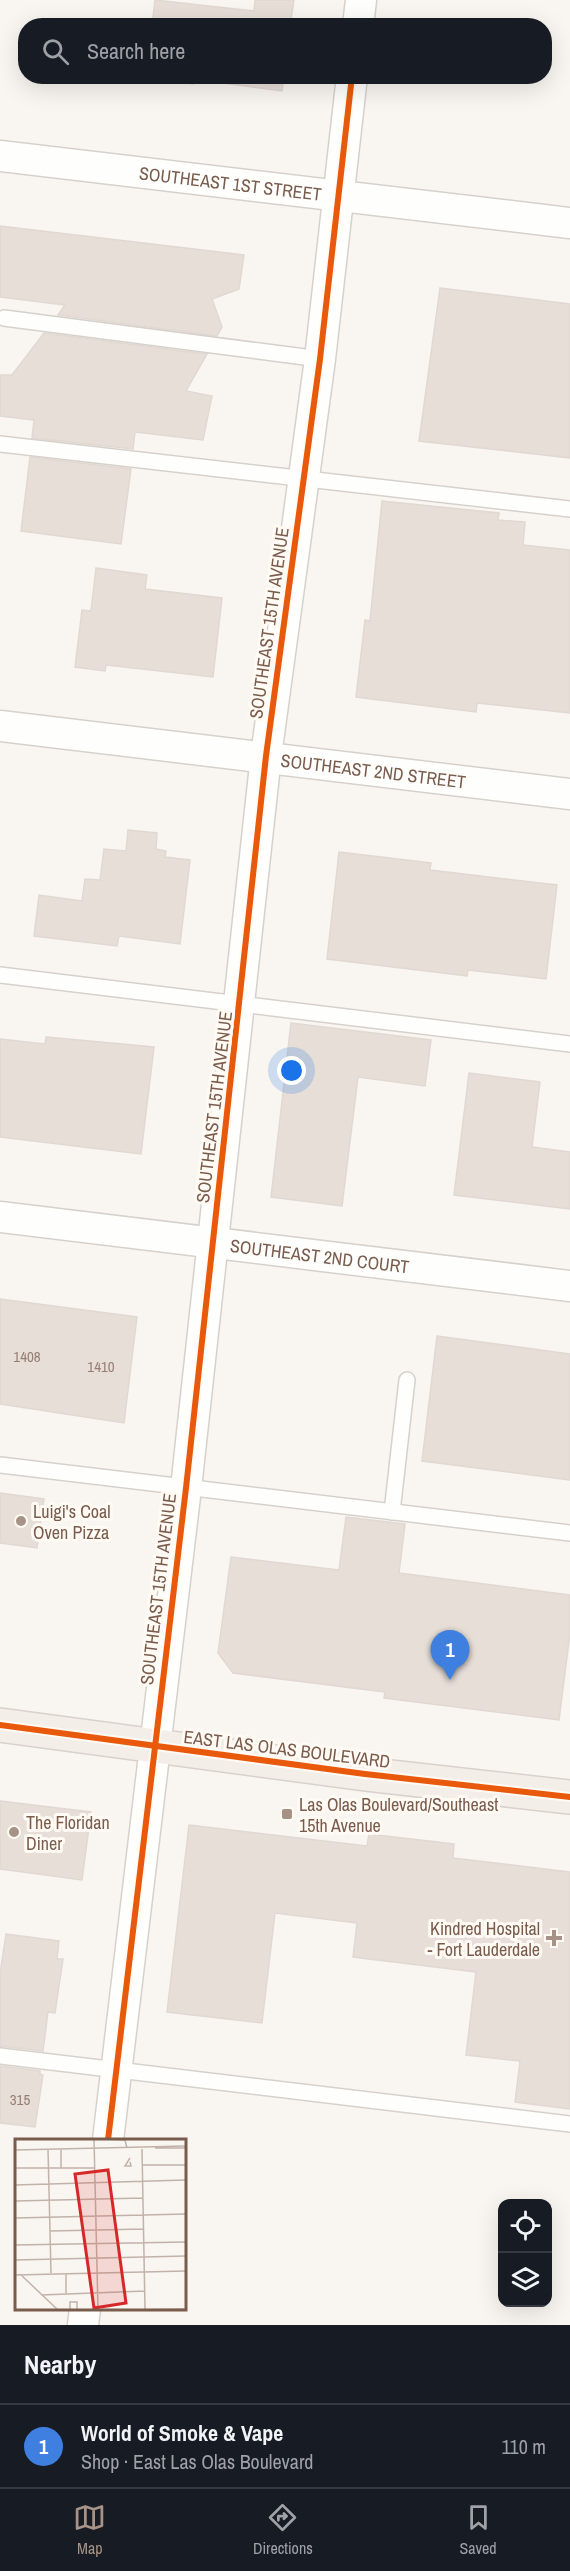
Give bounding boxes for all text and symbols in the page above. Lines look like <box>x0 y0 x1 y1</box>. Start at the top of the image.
search box <box>18 18 552 84</box>
icon: search <box>39 35 72 68</box>
text: Search here <box>87 36 185 66</box>
street label: SOUTHEAST 1ST STREET <box>138 160 323 206</box>
street label: SOUTHEAST 15TH AVENUE <box>243 526 295 720</box>
street label: SOUTHEAST 2ND STREET <box>279 747 467 794</box>
street label: SOUTHEAST 15TH AVENUE <box>190 1010 238 1204</box>
your location <box>277 1056 306 1085</box>
street label: SOUTHEAST 2ND COURT <box>229 1232 411 1279</box>
house number: 1408 <box>13 1346 41 1367</box>
house number: 1410 <box>87 1356 115 1377</box>
street label: SOUTHEAST 15TH AVENUE <box>134 1492 182 1686</box>
place label: Luigi's Coal Oven Pizza <box>33 1499 111 1545</box>
marker: Luigi's Coal Oven Pizza <box>14 1514 28 1528</box>
pin: 1 <box>430 1630 470 1680</box>
street label: EAST LAS OLAS BOULEVARD <box>182 1724 392 1774</box>
place label: Las Olas Boulevard/Southeast 15th Avenue <box>299 1792 498 1838</box>
marker: Las Olas Boulevard/Southeast 15th Avenue <box>280 1807 294 1821</box>
place label: The Floridan Diner <box>26 1810 110 1856</box>
marker: The Floridan Diner <box>7 1825 21 1839</box>
place label: Kindred Hospital - Fort Lauderdale <box>428 1916 540 1962</box>
marker: Kindred Hospital - Fort Lauderdale <box>545 1929 563 1947</box>
house number: 315 <box>10 2089 30 2110</box>
inset map <box>15 2139 186 2310</box>
map controls <box>498 2199 552 2307</box>
button: locate <box>498 2199 552 2253</box>
button: layers <box>498 2253 552 2307</box>
text: Nearby <box>24 2347 96 2382</box>
text: World of Smoke & Vape <box>81 2418 283 2448</box>
text: 1 <box>39 2433 48 2460</box>
text: 110 m <box>502 2433 546 2460</box>
text: Shop · East Las Olas Boulevard <box>81 2448 313 2475</box>
tab: Map <box>73 2501 106 2559</box>
tab: Directions <box>253 2501 313 2559</box>
tab: Saved <box>459 2501 497 2559</box>

